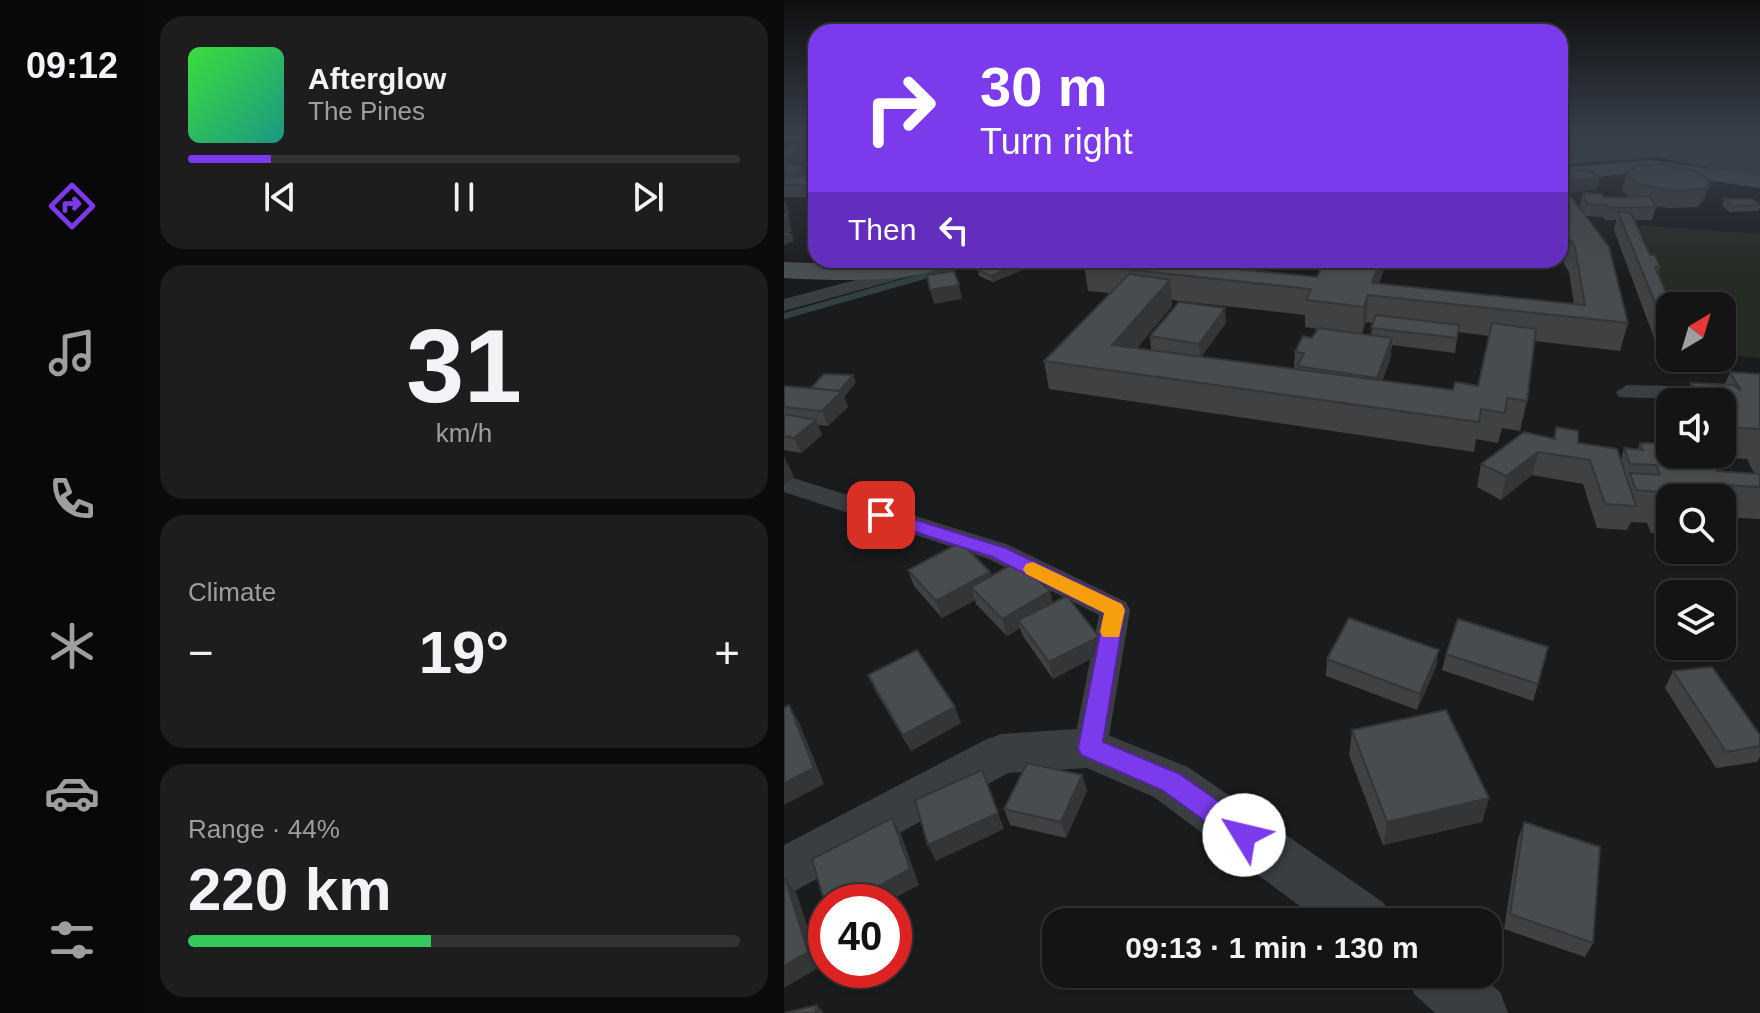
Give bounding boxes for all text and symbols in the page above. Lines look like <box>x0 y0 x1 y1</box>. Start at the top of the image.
text: 09:12 <box>26 45 118 86</box>
text: 30 m <box>980 55 1108 118</box>
icon: right <box>848 56 952 160</box>
text: Afterglow <box>308 62 446 95</box>
text: The Pines <box>308 96 425 126</box>
text: Turn right <box>980 121 1133 162</box>
icon: previous <box>258 175 302 219</box>
icon: pause <box>442 175 486 219</box>
icon: next <box>626 175 670 219</box>
icon: directions <box>44 178 100 234</box>
icon: left <box>932 208 976 252</box>
text: Then <box>848 213 916 246</box>
north arrow <box>1656 292 1736 372</box>
map controls <box>1656 292 1736 660</box>
text: 31 <box>406 308 522 424</box>
icon: music <box>44 325 100 381</box>
button: sound <box>1656 388 1736 468</box>
text: km/h <box>436 418 492 448</box>
icon: phone <box>44 471 100 527</box>
pin <box>847 481 915 549</box>
button: search <box>1656 484 1736 564</box>
icon: arrive <box>859 493 903 537</box>
text: Climate <box>188 577 276 607</box>
button: layers <box>1656 580 1736 660</box>
icon: climate <box>44 618 100 674</box>
text: 19° <box>419 619 509 686</box>
text: − <box>188 628 214 677</box>
text: + <box>714 628 740 677</box>
icon: car <box>44 765 100 821</box>
position arrow <box>1202 793 1286 877</box>
text: Range · 44% <box>188 814 340 844</box>
text: 220 km <box>188 856 392 923</box>
speed limit sign: 40 <box>808 884 912 988</box>
icon: filters <box>44 912 100 968</box>
text: 09:13 · 1 min · 130 m <box>1125 931 1419 964</box>

